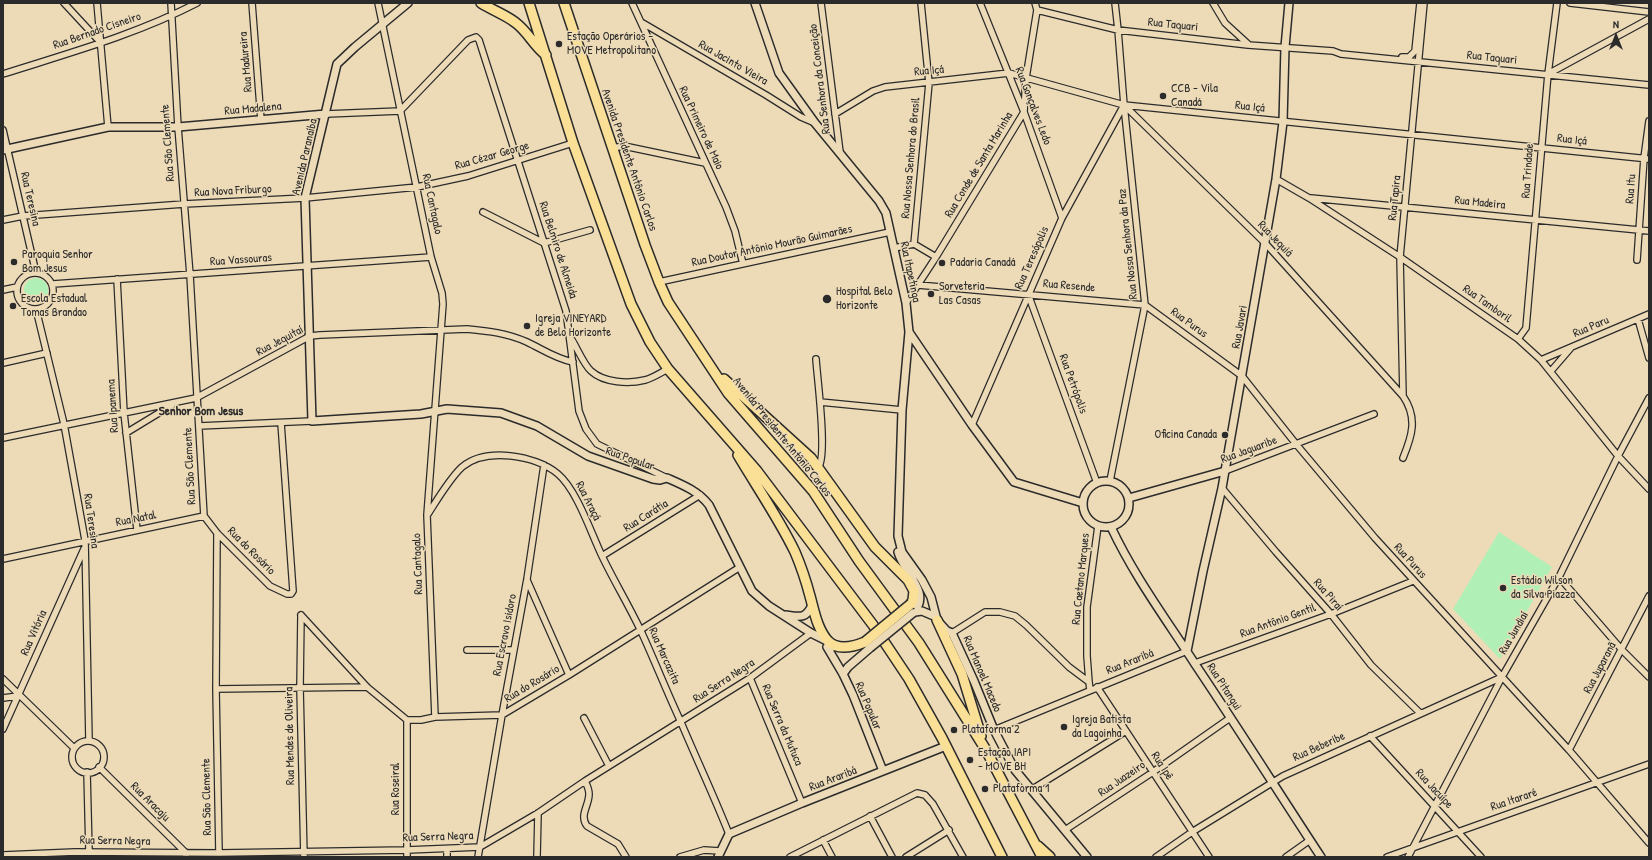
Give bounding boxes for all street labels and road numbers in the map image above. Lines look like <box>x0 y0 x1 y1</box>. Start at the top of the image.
street label: Rua Bernado Cisneiro <box>51 9 143 53</box>
street label: Rua Taquari <box>1147 15 1199 35</box>
street label: Rua Senhora da Conceição <box>806 23 834 135</box>
street label: Rua Madureira <box>236 31 256 93</box>
street label: Rua Jacinto Vieira <box>696 37 770 89</box>
street label: Rua Taquari <box>1466 48 1518 68</box>
street label: Rua Içá <box>913 63 945 79</box>
street label: Rua Gonçalves Ledo <box>1012 65 1054 147</box>
street label: Rua Primeiro de Maio <box>675 84 727 172</box>
street label: Avenida Presidente Antônio Carlos <box>598 87 660 233</box>
street label: Rua Nossa Senhora do Brasil <box>899 97 923 219</box>
street label: Rua Içá <box>1234 98 1266 116</box>
street label: Rua Madalena <box>224 99 282 119</box>
street label: Rua São Clemente <box>158 104 178 182</box>
street label: Rua Conde de Santa Marinha <box>942 110 1016 220</box>
street label: Avenida Paranaíba <box>289 117 321 197</box>
street label: Rua Içá <box>1556 131 1588 149</box>
street label: Rua Cézar George <box>453 139 531 173</box>
street label: Rua Trindade <box>1519 143 1537 199</box>
street label: Rua Teresina <box>17 171 43 227</box>
street label: Rua Cantagalo <box>419 173 445 235</box>
street label: Rua Itu <box>1623 174 1639 204</box>
street label: Rua Tapira <box>1385 175 1405 221</box>
street label: Rua Nova Friburgo <box>194 182 272 200</box>
street label: Rua Nossa Senhora da Paz <box>1115 188 1141 300</box>
street label: Rua Madeira <box>1454 193 1506 213</box>
street label: Rua Belmiro de Almeida <box>536 200 580 300</box>
street label: Rua Jequiá <box>1254 218 1296 260</box>
street label: Rua Doutor Antônio Mourão Guimarães <box>690 222 854 270</box>
street label: Rua Teresópolis <box>1012 224 1052 292</box>
street label: Rua Itapetinga <box>897 240 923 304</box>
street label: Rua Vassouras <box>210 251 272 269</box>
street label: Rua Resende <box>1042 277 1096 295</box>
street label: Rua Tamboril <box>1460 282 1514 326</box>
street label: Rua Javari <box>1229 304 1251 350</box>
street label: Rua Purus <box>1168 305 1210 341</box>
street label: Rua Paru <box>1571 313 1611 341</box>
street label: Rua Jequitaí <box>254 323 306 359</box>
street label: Rua Petrópolis <box>1056 352 1090 416</box>
street label: Avenida Presidente Antônio Carlos <box>729 374 835 500</box>
street label: Rua Ipanema <box>104 379 122 433</box>
street label: Rua São Clemente <box>181 427 199 505</box>
street label: Rua Jaguaribe <box>1219 433 1279 467</box>
street label: Rua Popular <box>604 444 656 474</box>
street label: Rua Araçá <box>572 479 604 523</box>
street label: Rua Teresina <box>80 493 102 549</box>
street label: Rua Carátia <box>621 497 671 535</box>
street label: Rua Natal <box>115 508 157 530</box>
street label: Rua do Rosário <box>224 524 278 578</box>
street label: Rua Cantagalo <box>410 533 426 595</box>
street label: Rua Caetano Marques <box>1069 533 1093 625</box>
street label: Rua Purus <box>1390 540 1430 582</box>
street label: Rua Piraí <box>1310 576 1346 614</box>
street label: Rua Escravo Isidoro <box>490 593 520 677</box>
street label: Rua Antônio Gentil <box>1238 601 1318 641</box>
street label: Rua Vitória <box>18 608 50 658</box>
street label: Rua Jundiaí <box>1496 609 1532 657</box>
street label: Rua Marcazita <box>645 626 683 686</box>
street label: Rua Manoel Macedo <box>959 634 1005 714</box>
street label: Rua Juparanã <box>1580 640 1620 696</box>
street label: Rua Araribá <box>1104 646 1156 678</box>
street label: Rua Serra Negra <box>691 656 757 706</box>
street label: Rua Pitangui <box>1203 661 1245 713</box>
street label: Rua do Rosário <box>502 662 562 706</box>
street label: Rua Popular <box>851 680 885 732</box>
street label: Rua Serra da Mutuca <box>758 682 806 768</box>
street label: Rua Mendes de Oliveira <box>282 687 298 785</box>
street label: Rua Beberibe <box>1291 729 1347 765</box>
street label: Rua Ipê <box>1148 749 1176 783</box>
street label: Rua São Clemente <box>199 758 215 836</box>
street label: Rua Juazeiro <box>1096 758 1148 800</box>
street label: Rua Roseiral <box>389 763 403 815</box>
street label: Rua Araribá <box>807 763 859 795</box>
street label: Rua Jacuípe <box>1412 766 1456 812</box>
street label: Rua Aracaju <box>127 779 173 825</box>
street label: Rua Itararé <box>1489 785 1539 815</box>
street label: Rua Serra Negra <box>403 829 473 845</box>
street label: Rua Serra Negra <box>80 833 150 849</box>

